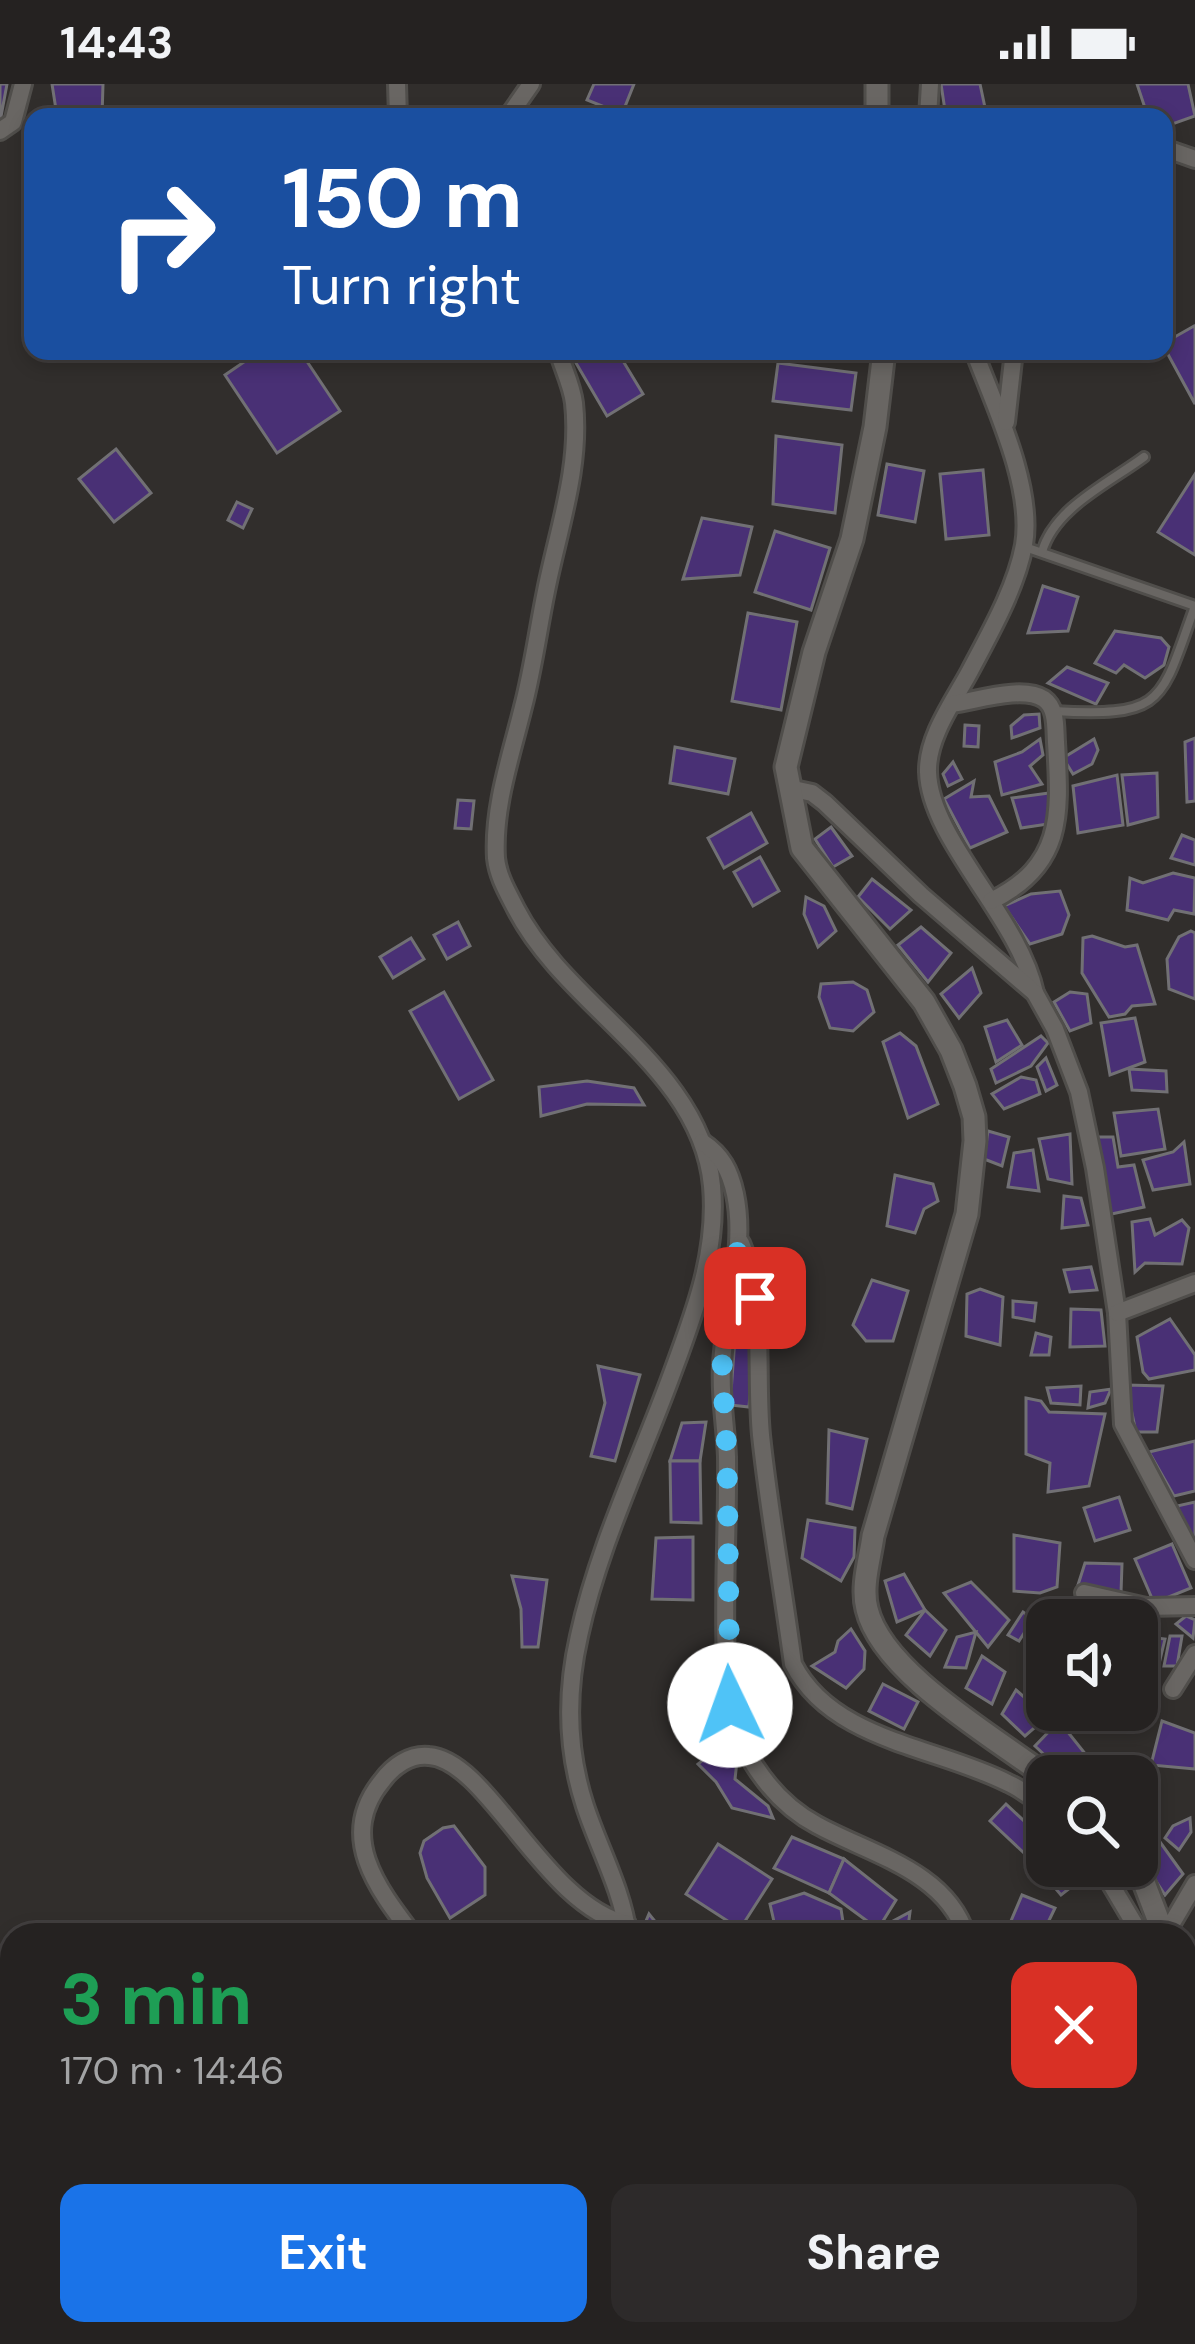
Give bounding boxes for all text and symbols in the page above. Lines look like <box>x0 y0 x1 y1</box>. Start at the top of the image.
text: 14:43 <box>60 13 173 72</box>
text: 150 m <box>282 144 523 253</box>
icon: right <box>84 156 240 312</box>
text: Turn right <box>282 250 521 321</box>
pin <box>704 1247 806 1349</box>
icon: arrive <box>722 1265 788 1331</box>
map controls <box>1026 1599 1158 1887</box>
button: sound <box>1026 1599 1158 1731</box>
position arrow <box>667 1642 793 1768</box>
button: search <box>1026 1755 1158 1887</box>
text: 3 min <box>60 1953 252 2046</box>
button: close <box>1011 1962 1137 2088</box>
text: 170 m · 14:46 <box>60 2045 285 2096</box>
button: Exit <box>60 2184 587 2322</box>
button: Share <box>611 2184 1137 2322</box>

